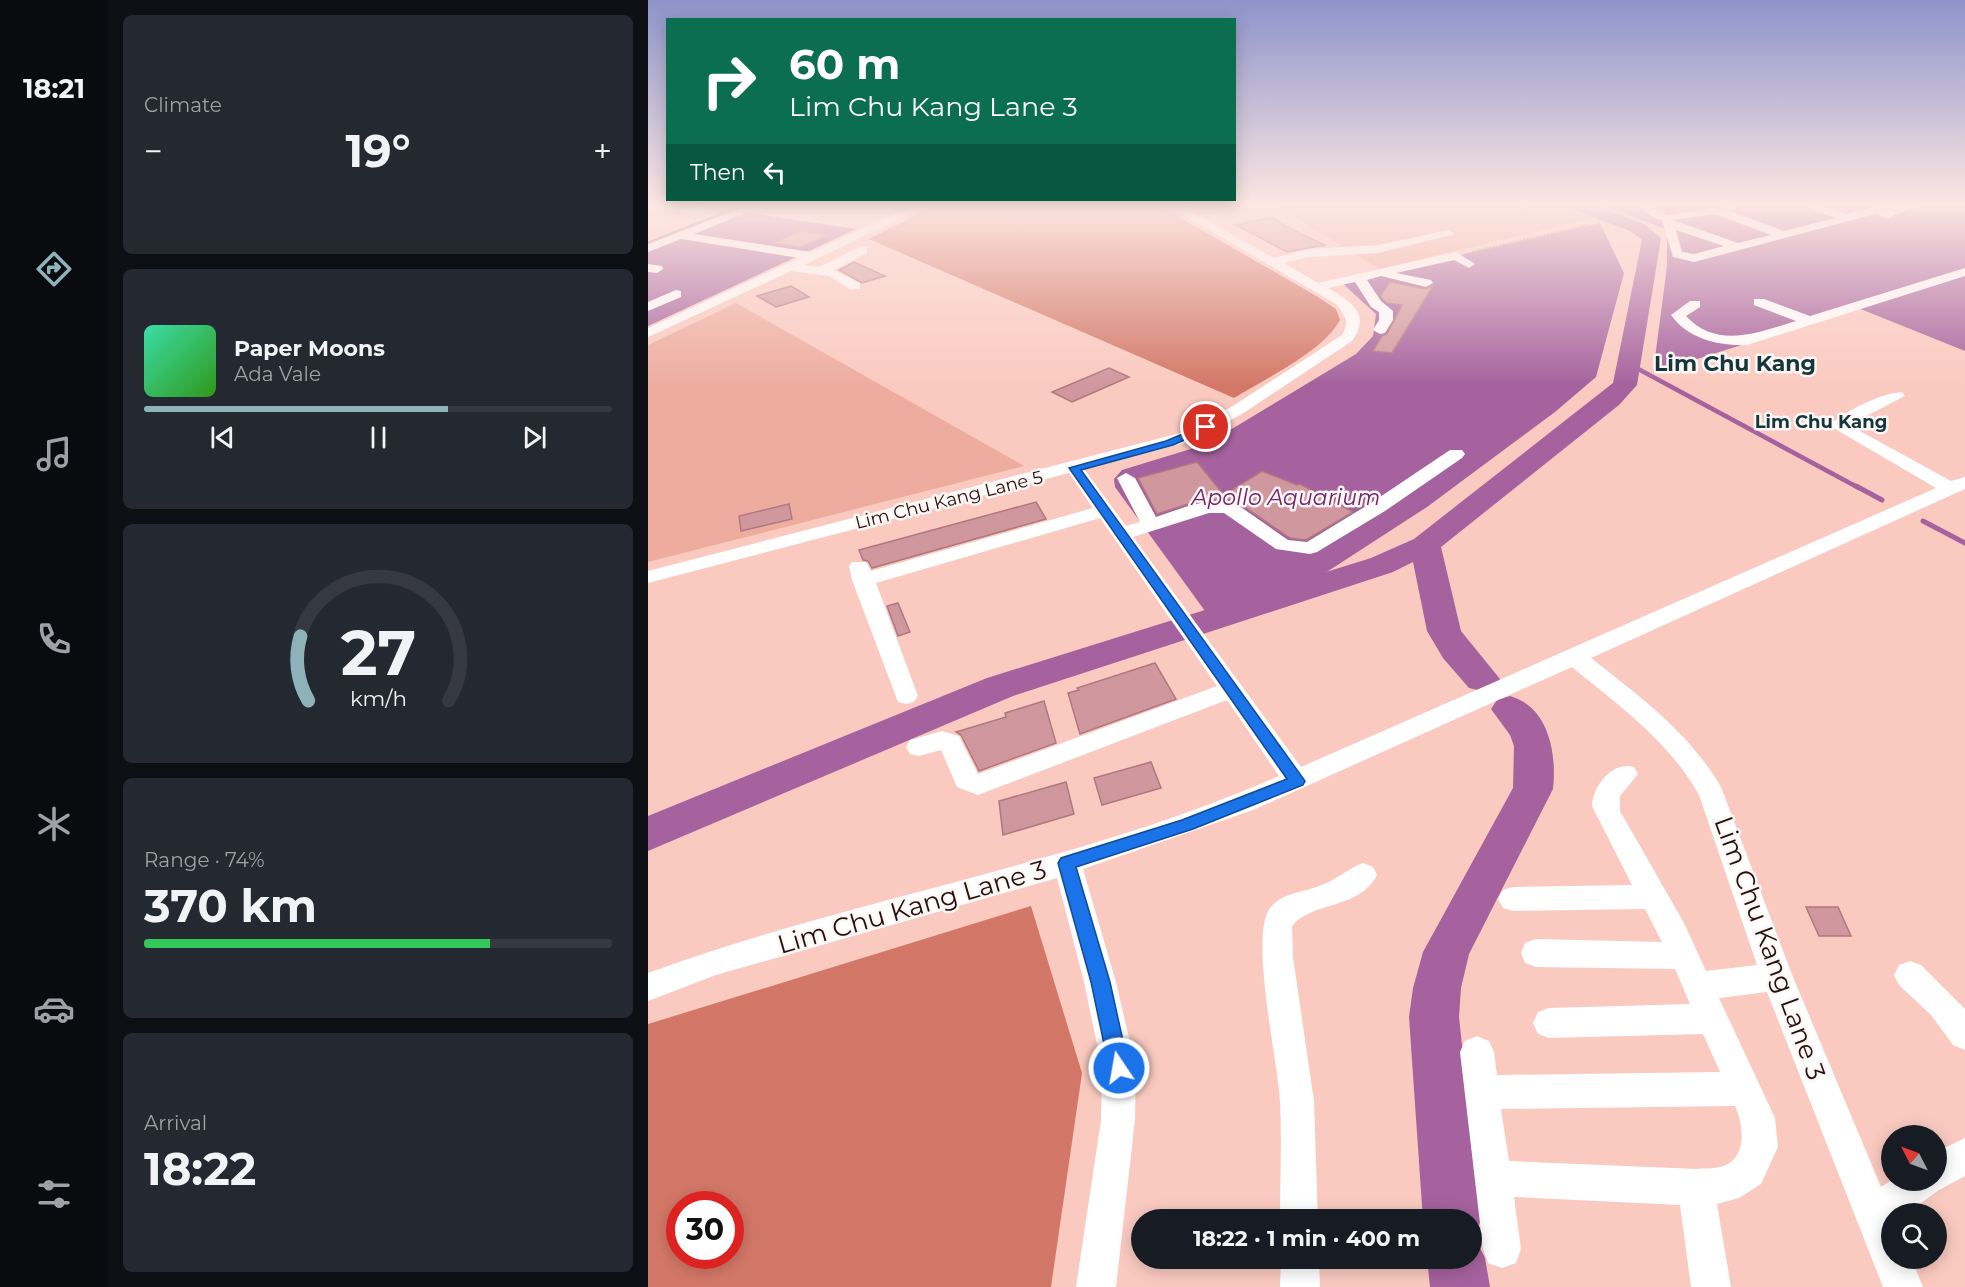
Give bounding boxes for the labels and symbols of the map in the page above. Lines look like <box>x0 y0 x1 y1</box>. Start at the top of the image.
district label: Lim Chu Kang <box>1654 350 1816 377</box>
pin <box>1180 401 1231 452</box>
district label: Lim Chu Kang <box>1755 411 1887 433</box>
street label: Lim Chu Kang Lane 5 <box>853 466 1045 534</box>
water label: Apollo Aquarium <box>1190 484 1380 511</box>
street label: Lim Chu Kang Lane 3 <box>1707 812 1833 1084</box>
street label: Lim Chu Kang Lane 3 <box>774 853 1050 961</box>
position arrow <box>1087 1036 1151 1100</box>
north arrow <box>1881 1125 1947 1191</box>
speed limit sign: 30 <box>666 1191 744 1269</box>

